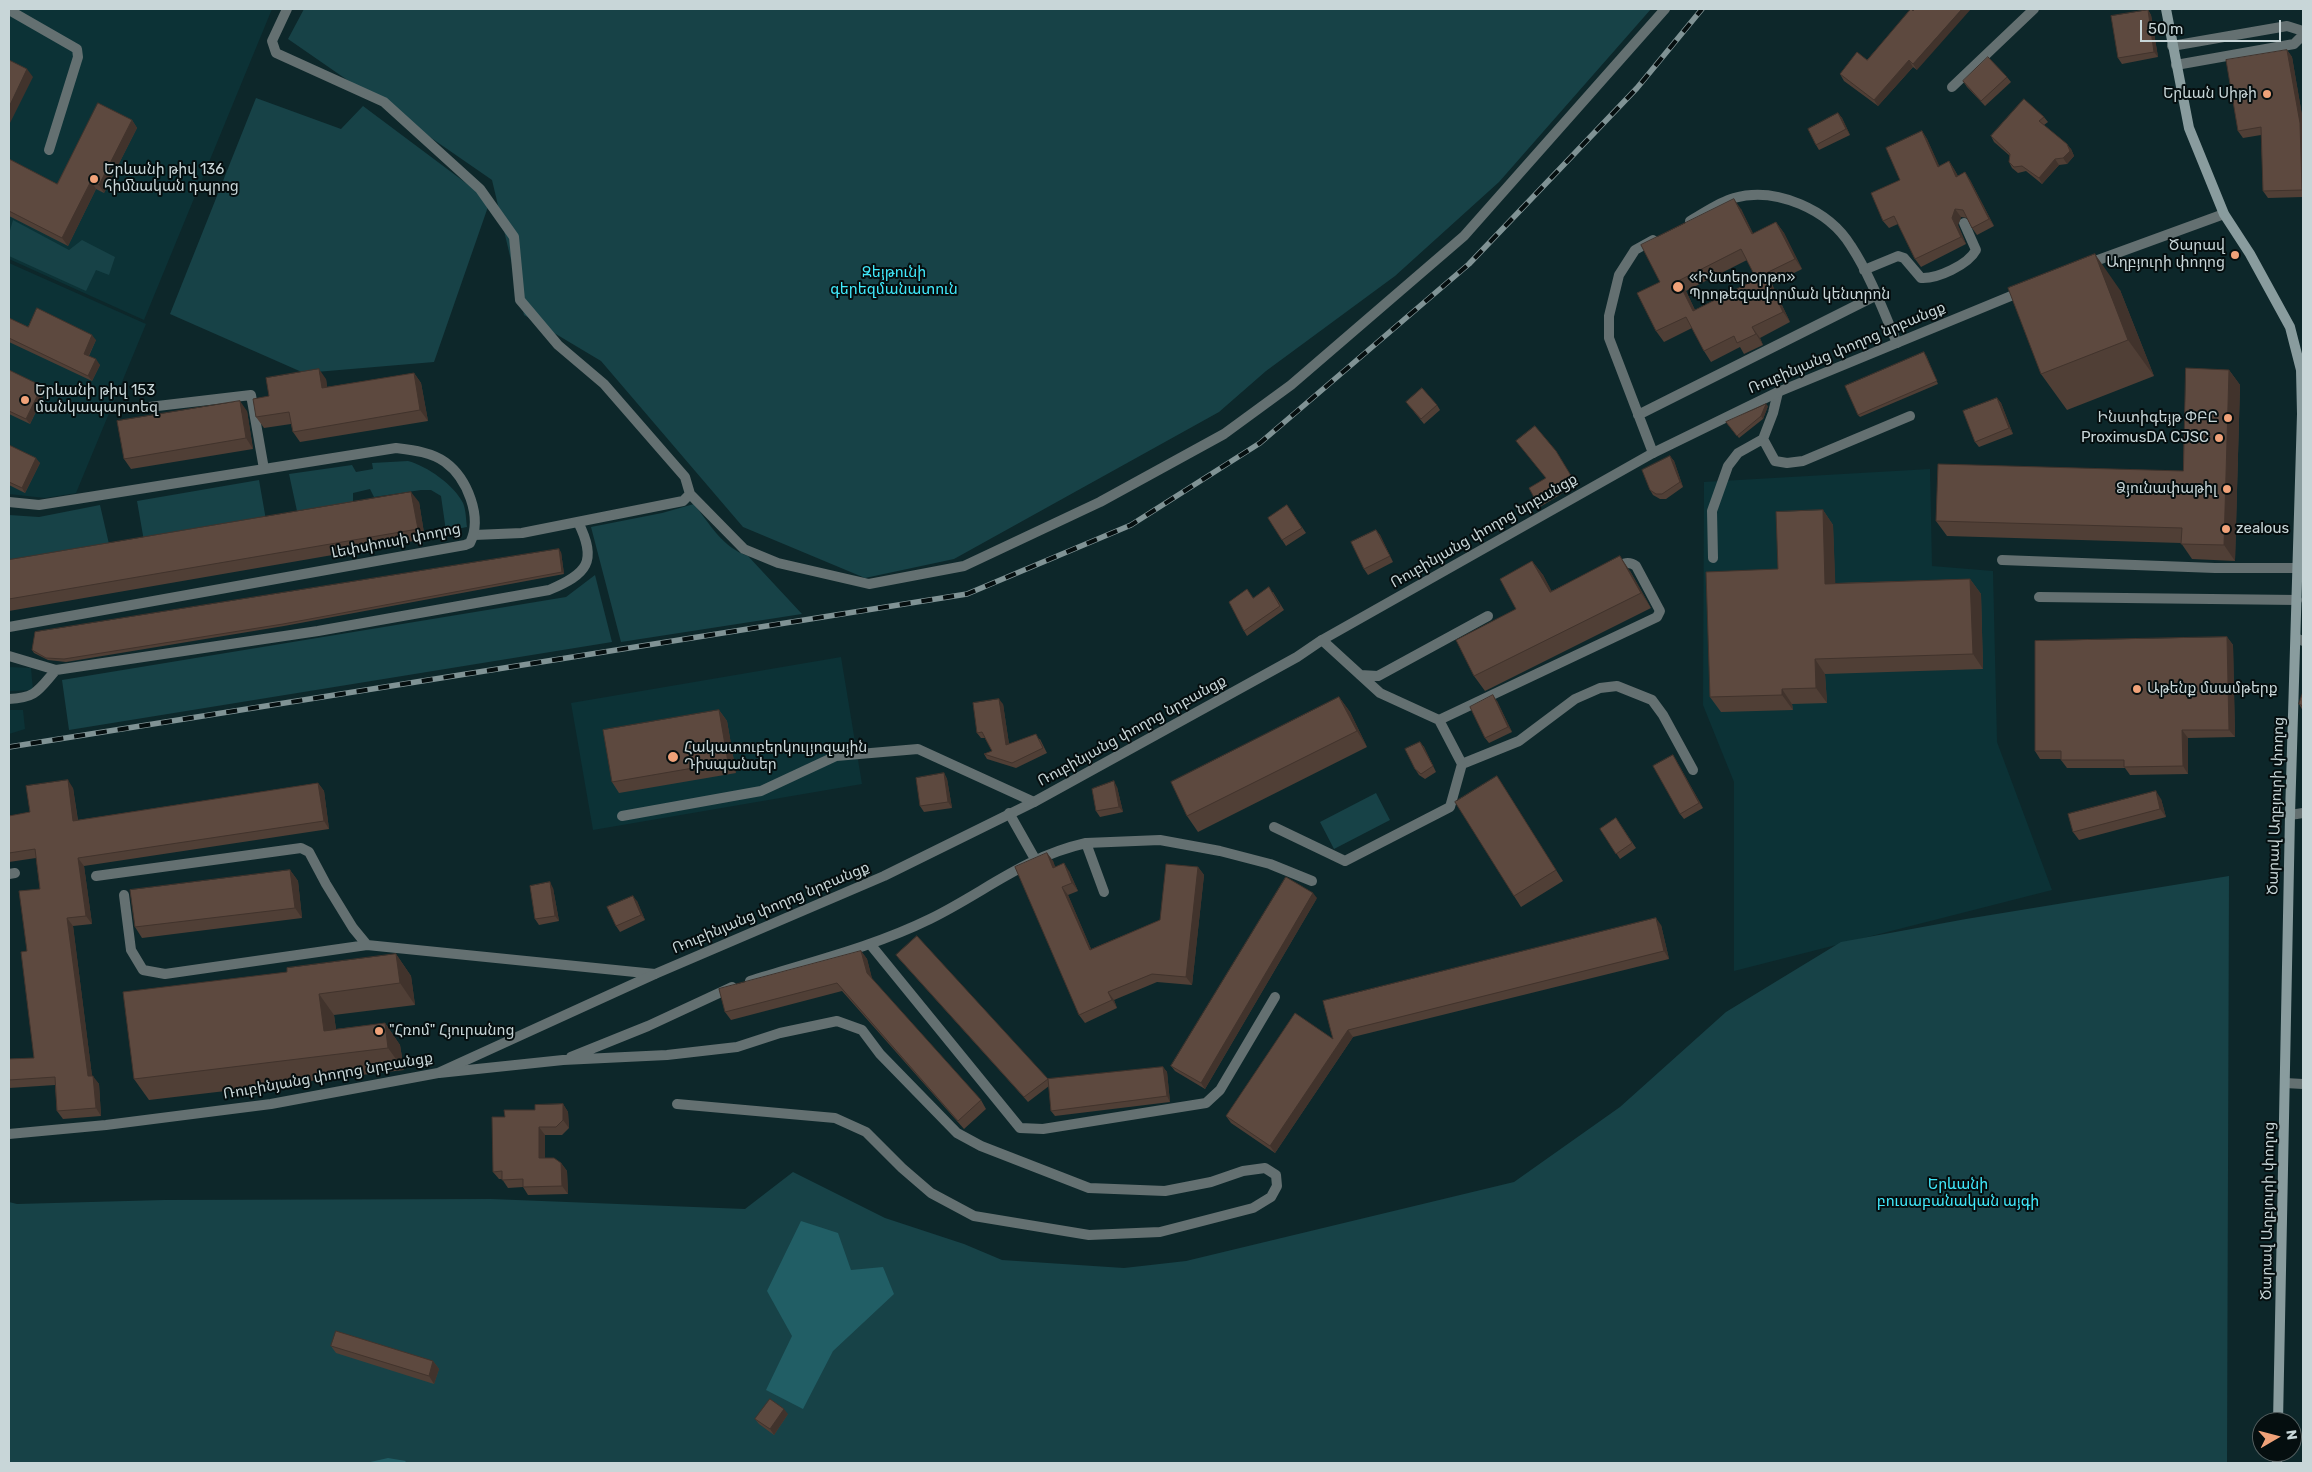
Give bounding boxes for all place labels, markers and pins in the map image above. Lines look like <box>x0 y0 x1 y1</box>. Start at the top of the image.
place label: Երևան Սիթի <box>2163 85 2257 103</box>
marker: Երևան Սիթի <box>2261 88 2273 100</box>
place label: Երևանի թիվ 136 հիմնական դպրոց <box>104 161 239 196</box>
marker: Երևանի թիվ 136 հիմնական դպրոց <box>88 173 100 185</box>
place label: Ծարավ Աղբյուրի փողոց <box>2106 237 2225 272</box>
marker: Ծարավ Աղբյուրի փողոց <box>2229 249 2241 261</box>
place label: «Ինտերօրթո» Պրոթեզավորման կենտրոն <box>1689 269 1890 304</box>
marker: «Ինտերօրթո» Պրոթեզավորման կենտրոն <box>1671 280 1685 294</box>
place label: Երևանի թիվ 153 մանկապարտեզ <box>35 382 158 417</box>
marker: Երևանի թիվ 153 մանկապարտեզ <box>19 394 31 406</box>
place label: Ինստիգեյթ ՓԲԸ <box>2098 409 2218 427</box>
marker: Ինստիգեյթ ՓԲԸ <box>2222 412 2234 424</box>
place label: ProximusDA CJSC <box>2081 429 2209 447</box>
marker: ProximusDA CJSC <box>2213 432 2225 444</box>
place label: Ձյունափաթիլ <box>2116 480 2217 498</box>
marker: Ձյունափաթիլ <box>2221 483 2233 495</box>
place label: zealous <box>2236 520 2289 538</box>
marker: zealous <box>2220 523 2232 535</box>
place label: Աթենք մսամթերք <box>2147 680 2278 698</box>
marker: Աթենք մսամթերք <box>2131 683 2143 695</box>
place label: Հակատուբերկուլյոզային Դիսպանսեր <box>684 739 867 774</box>
marker: Հակատուբերկուլյոզային Դիսպանսեր <box>666 750 680 764</box>
place label: "Հռոմ" Հյուրանոց <box>389 1022 514 1040</box>
marker: "Հռոմ" Հյուրանոց <box>373 1025 385 1037</box>

